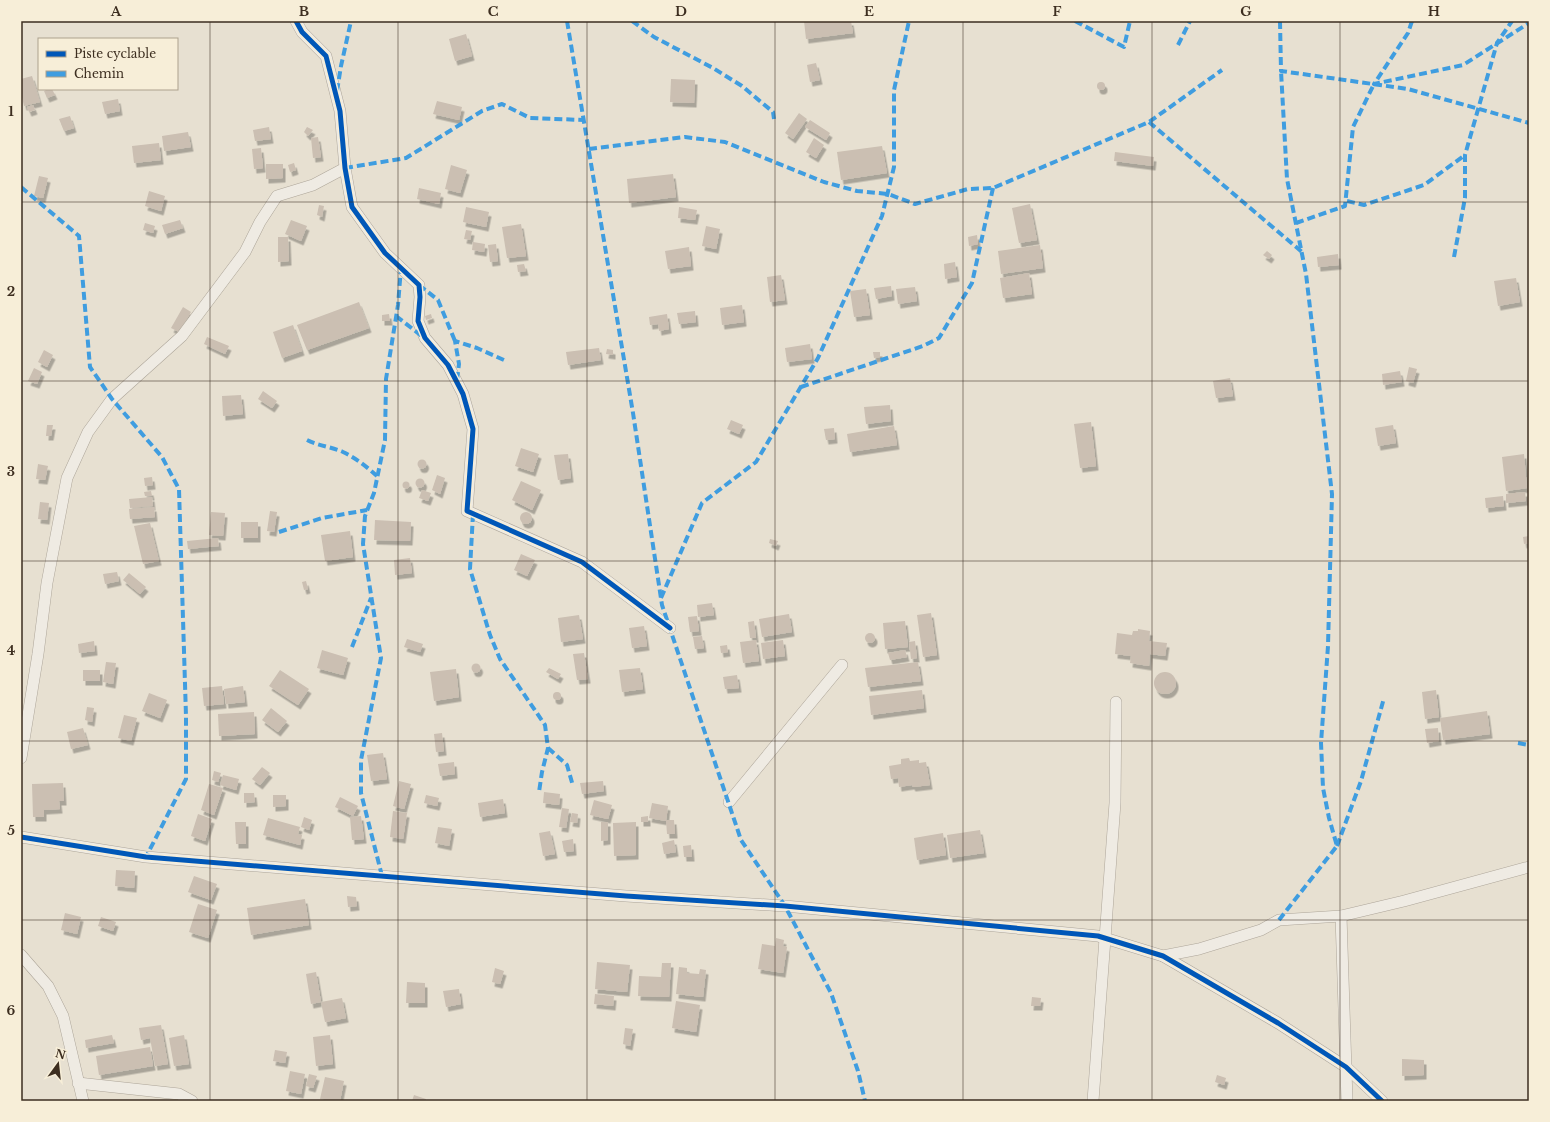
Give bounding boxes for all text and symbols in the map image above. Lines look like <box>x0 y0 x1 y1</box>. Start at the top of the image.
text: A <box>110 3 122 20</box>
text: B <box>299 3 309 20</box>
text: C <box>488 3 499 20</box>
text: D <box>675 3 687 20</box>
text: E <box>864 3 874 20</box>
text: F <box>1053 3 1062 20</box>
text: G <box>1240 3 1252 20</box>
text: H <box>1428 3 1440 20</box>
legend <box>38 38 178 90</box>
text: Piste cyclable <box>74 46 156 61</box>
text: Chemin <box>74 66 124 81</box>
text: 1 <box>8 103 14 120</box>
text: 2 <box>7 283 15 300</box>
text: 3 <box>7 463 15 480</box>
text: 4 <box>7 642 16 659</box>
text: 5 <box>7 822 15 839</box>
text: 6 <box>7 1002 16 1019</box>
north arrow <box>38 1044 78 1084</box>
text: N <box>54 1046 68 1063</box>

